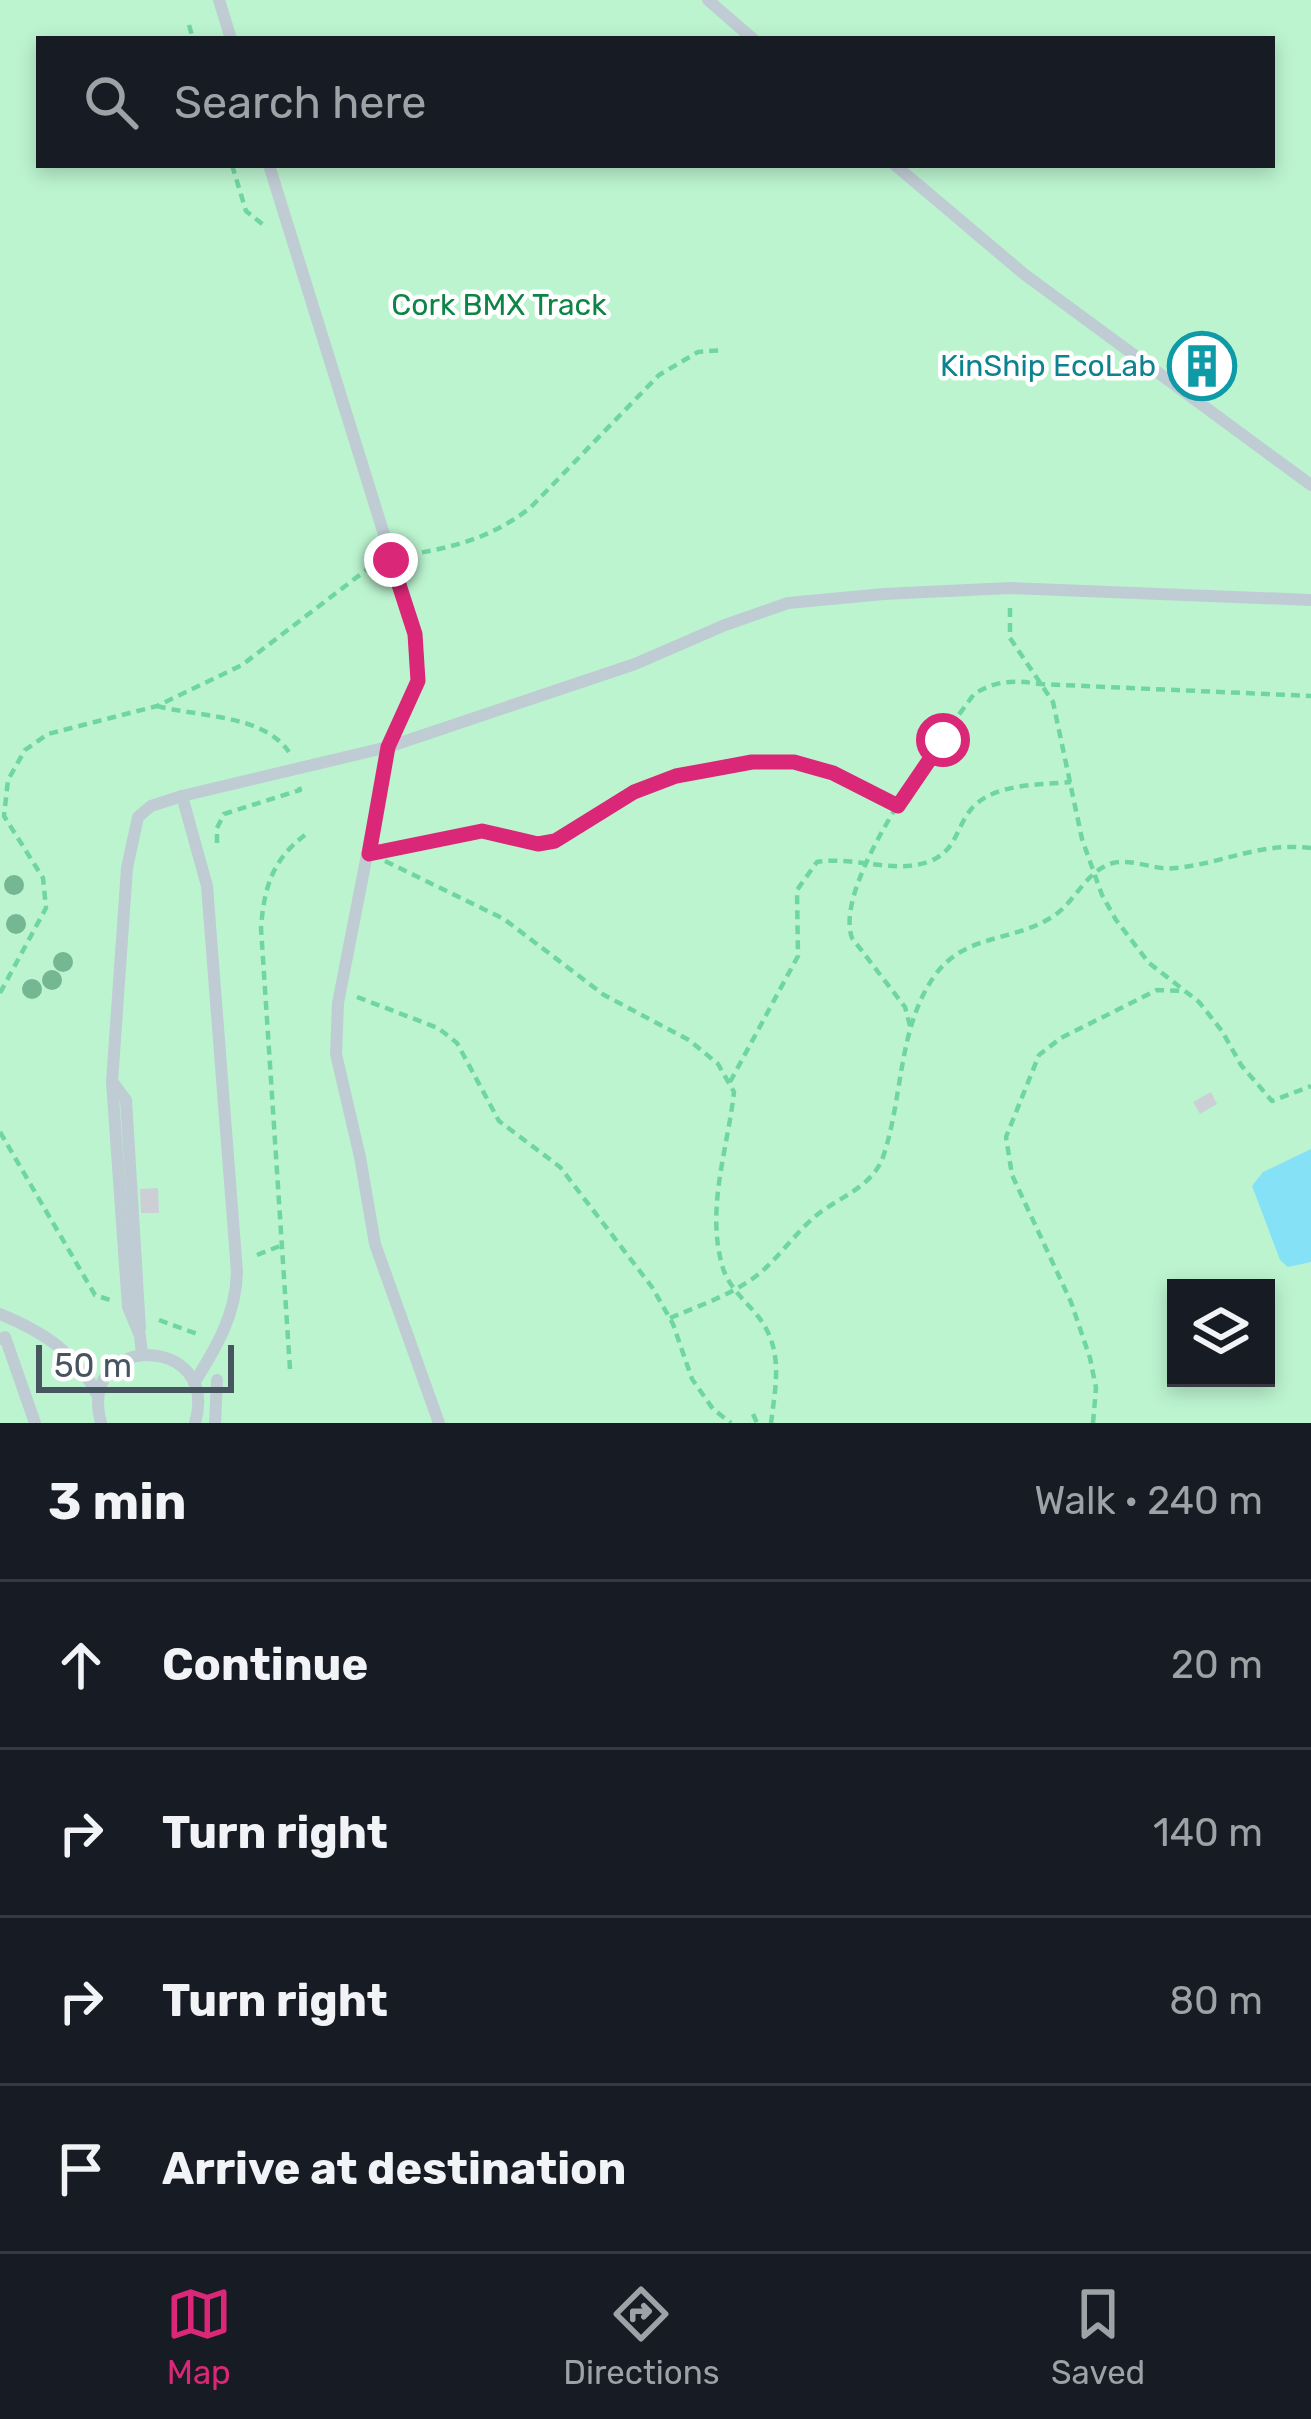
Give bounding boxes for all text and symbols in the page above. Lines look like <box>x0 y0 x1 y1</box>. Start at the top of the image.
search box <box>36 36 1275 168</box>
icon: search <box>78 69 144 135</box>
text: Search here <box>174 76 426 129</box>
park label: Cork BMX Track <box>391 287 607 323</box>
building icon: KinShip EcoLab <box>1167 331 1237 401</box>
place label: KinShip EcoLab <box>940 348 1156 384</box>
route end <box>364 533 418 587</box>
route start <box>916 713 970 767</box>
map controls <box>1167 1279 1275 1387</box>
button: layers <box>1167 1279 1275 1387</box>
scale bar <box>36 1339 234 1392</box>
text: 50 m <box>54 1346 132 1385</box>
text: 3 min <box>48 1471 187 1532</box>
text: Walk · 240 m <box>1034 1478 1263 1524</box>
icon: ahead <box>48 1632 114 1698</box>
text: Continue <box>162 1638 368 1691</box>
text: 20 m <box>1171 1642 1263 1688</box>
icon: right <box>48 1800 114 1866</box>
text: Turn right <box>162 1806 388 1859</box>
text: 140 m <box>1153 1810 1263 1856</box>
icon: right <box>48 1968 114 2034</box>
text: Turn right <box>162 1974 388 2027</box>
text: 80 m <box>1169 1978 1263 2024</box>
icon: arrive <box>48 2136 114 2202</box>
text: Arrive at destination <box>162 2142 627 2195</box>
tab: Map <box>166 2281 232 2392</box>
tab: Directions <box>563 2281 720 2392</box>
tab: Saved <box>1051 2281 1145 2392</box>

